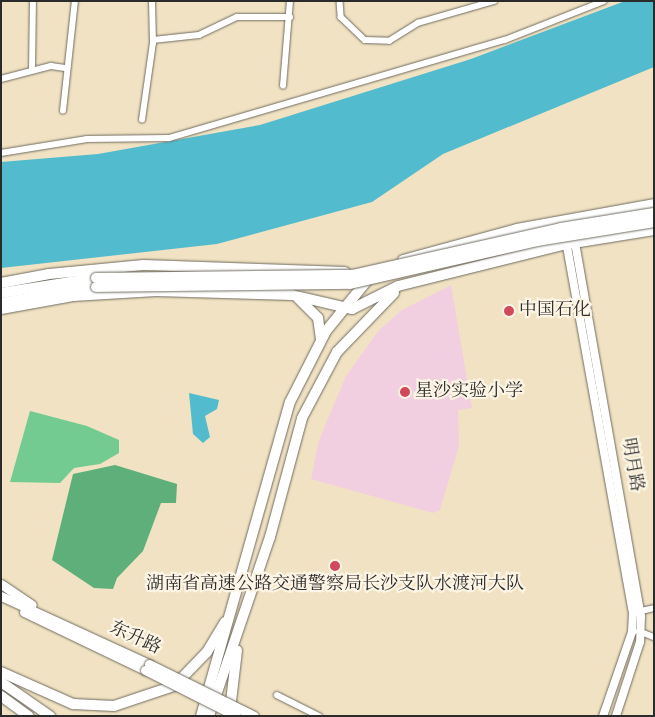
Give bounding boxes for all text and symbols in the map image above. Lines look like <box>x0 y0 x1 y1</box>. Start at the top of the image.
place label: 中国石化 <box>519 300 591 322</box>
marker: 中国石化 <box>503 305 515 317</box>
place label: 星沙实验小学 <box>415 381 523 403</box>
marker: 星沙实验小学 <box>399 386 411 398</box>
street label: 明月路 <box>616 437 646 493</box>
marker: 湖南省高速公路交通警察局长沙支队水渡河大队 <box>329 560 341 572</box>
place label: 湖南省高速公路交通警察局长沙支队水渡河大队 <box>146 574 524 596</box>
street label: 东升路 <box>106 618 164 660</box>

